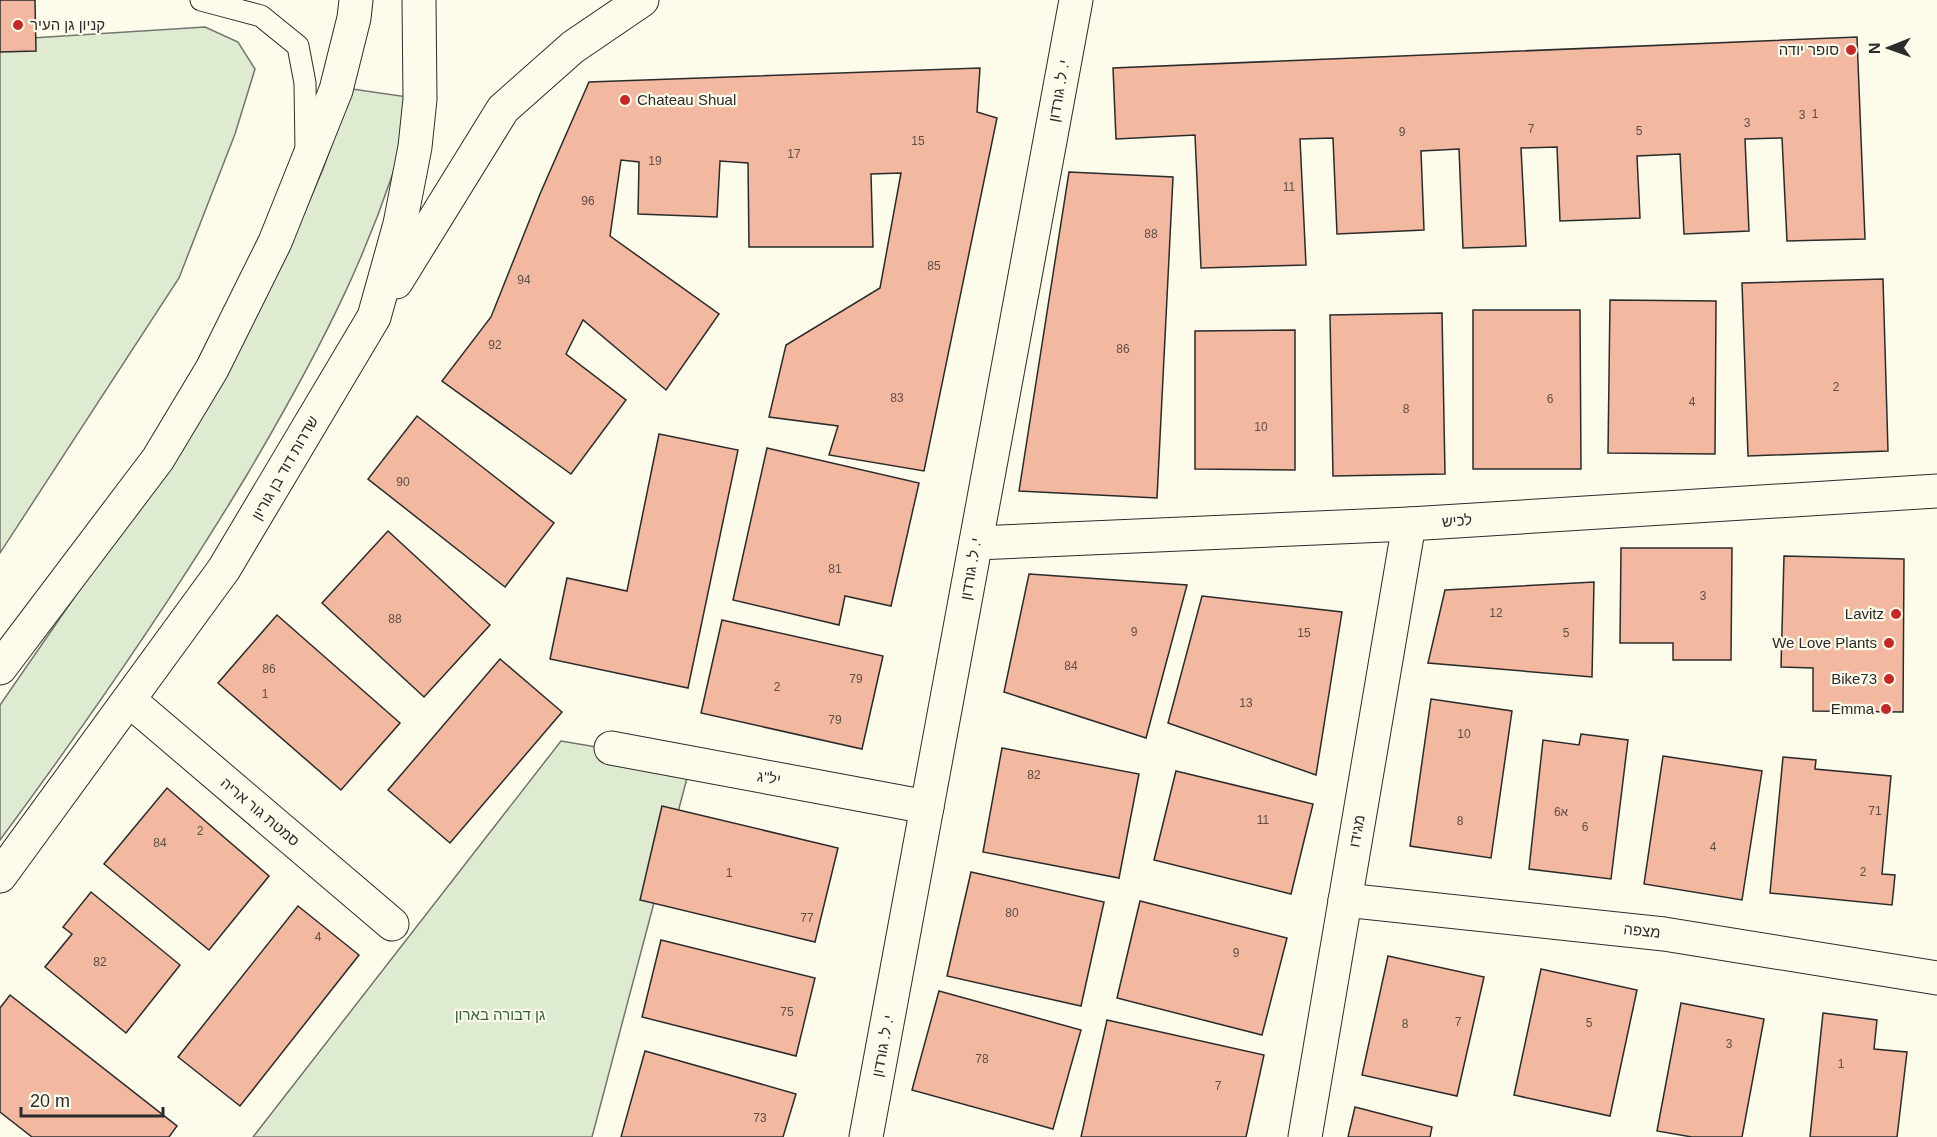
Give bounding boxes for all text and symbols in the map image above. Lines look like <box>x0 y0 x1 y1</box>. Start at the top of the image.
place label: קניון גן העיר <box>30 16 105 33</box>
marker: קניון גן העיר <box>11 18 25 32</box>
north arrow <box>1859 18 1919 78</box>
place label: סופר יודה <box>1779 41 1839 58</box>
text: N <box>1866 42 1883 54</box>
marker: סופר יודה <box>1844 43 1858 57</box>
street label: י. ל. גורדון <box>1045 58 1072 123</box>
place label: Chateau Shual <box>637 91 736 108</box>
marker: Chateau Shual <box>618 93 632 107</box>
house number: 1 <box>1812 107 1819 121</box>
house number: 3 <box>1799 108 1806 122</box>
house number: 3 <box>1744 116 1751 130</box>
house number: 7 <box>1528 122 1535 136</box>
house number: 5 <box>1636 124 1643 138</box>
house number: 9 <box>1399 125 1406 139</box>
house number: 15 <box>911 134 925 148</box>
house number: 17 <box>787 147 801 161</box>
house number: 19 <box>648 154 662 168</box>
house number: 11 <box>1283 180 1296 194</box>
house number: 96 <box>581 194 595 208</box>
house number: 88 <box>1144 227 1158 241</box>
house number: 85 <box>927 259 941 273</box>
house number: 94 <box>517 273 531 287</box>
house number: 92 <box>488 338 502 352</box>
house number: 86 <box>1116 342 1130 356</box>
house number: 2 <box>1833 380 1840 394</box>
house number: 83 <box>890 391 904 405</box>
house number: 6 <box>1547 392 1554 406</box>
house number: 4 <box>1689 395 1696 409</box>
house number: 8 <box>1403 402 1410 416</box>
street label: שדרות דוד בן גוריון <box>248 413 321 523</box>
house number: 10 <box>1254 420 1268 434</box>
house number: 90 <box>396 475 410 489</box>
street label: לכיש <box>1441 511 1473 530</box>
street label: י. ל. גורדון <box>957 536 984 601</box>
house number: 81 <box>828 562 842 576</box>
house number: 3 <box>1700 589 1707 603</box>
place label: Lavitz <box>1845 605 1884 622</box>
house number: 12 <box>1489 606 1503 620</box>
marker: Lavitz <box>1889 607 1903 621</box>
house number: 88 <box>388 612 402 626</box>
house number: 9 <box>1131 625 1138 639</box>
house number: 15 <box>1297 626 1311 640</box>
house number: 5 <box>1563 626 1570 640</box>
place label: We Love Plants <box>1772 634 1877 651</box>
marker: We Love Plants <box>1882 636 1896 650</box>
house number: 84 <box>1064 659 1078 673</box>
house number: 86 <box>262 662 276 676</box>
place label: Bike73 <box>1831 670 1877 687</box>
house number: 79 <box>849 672 863 686</box>
marker: Bike73 <box>1882 672 1896 686</box>
house number: 2 <box>774 680 781 694</box>
house number: 1 <box>262 687 269 701</box>
house number: 13 <box>1239 696 1253 710</box>
place label: Emma <box>1831 700 1875 717</box>
marker: Emma <box>1879 702 1893 716</box>
house number: 79 <box>828 713 842 727</box>
house number: 10 <box>1457 727 1471 741</box>
street label: יל"ג <box>756 767 782 788</box>
house number: 82 <box>1027 768 1041 782</box>
street label: סמטת גור אריה <box>218 774 303 849</box>
house number: 71 <box>1868 804 1882 818</box>
house number: 6א <box>1554 805 1569 819</box>
house number: 11 <box>1257 813 1270 827</box>
street label: מגידו <box>1345 813 1368 849</box>
house number: 8 <box>1457 814 1464 828</box>
house number: 6 <box>1582 820 1589 834</box>
house number: 2 <box>197 824 204 838</box>
house number: 84 <box>153 836 167 850</box>
house number: 4 <box>1710 840 1717 854</box>
house number: 2 <box>1860 865 1867 879</box>
house number: 1 <box>726 866 733 880</box>
house number: 80 <box>1005 906 1019 920</box>
house number: 77 <box>800 911 814 925</box>
street label: מצפה <box>1623 920 1661 941</box>
house number: 4 <box>315 930 322 944</box>
house number: 9 <box>1233 946 1240 960</box>
house number: 82 <box>93 955 107 969</box>
house number: 75 <box>780 1005 794 1019</box>
park label: גן דבורה בארון <box>455 1006 545 1023</box>
street label: י. ל. גורדון <box>868 1013 897 1078</box>
house number: 7 <box>1455 1015 1462 1029</box>
house number: 5 <box>1586 1016 1593 1030</box>
house number: 8 <box>1402 1017 1409 1031</box>
house number: 3 <box>1726 1037 1733 1051</box>
house number: 78 <box>975 1052 989 1066</box>
house number: 1 <box>1838 1057 1845 1071</box>
house number: 7 <box>1215 1079 1222 1093</box>
scale bar <box>21 1080 164 1118</box>
text: 20 m <box>30 1091 70 1111</box>
house number: 73 <box>753 1111 767 1125</box>

